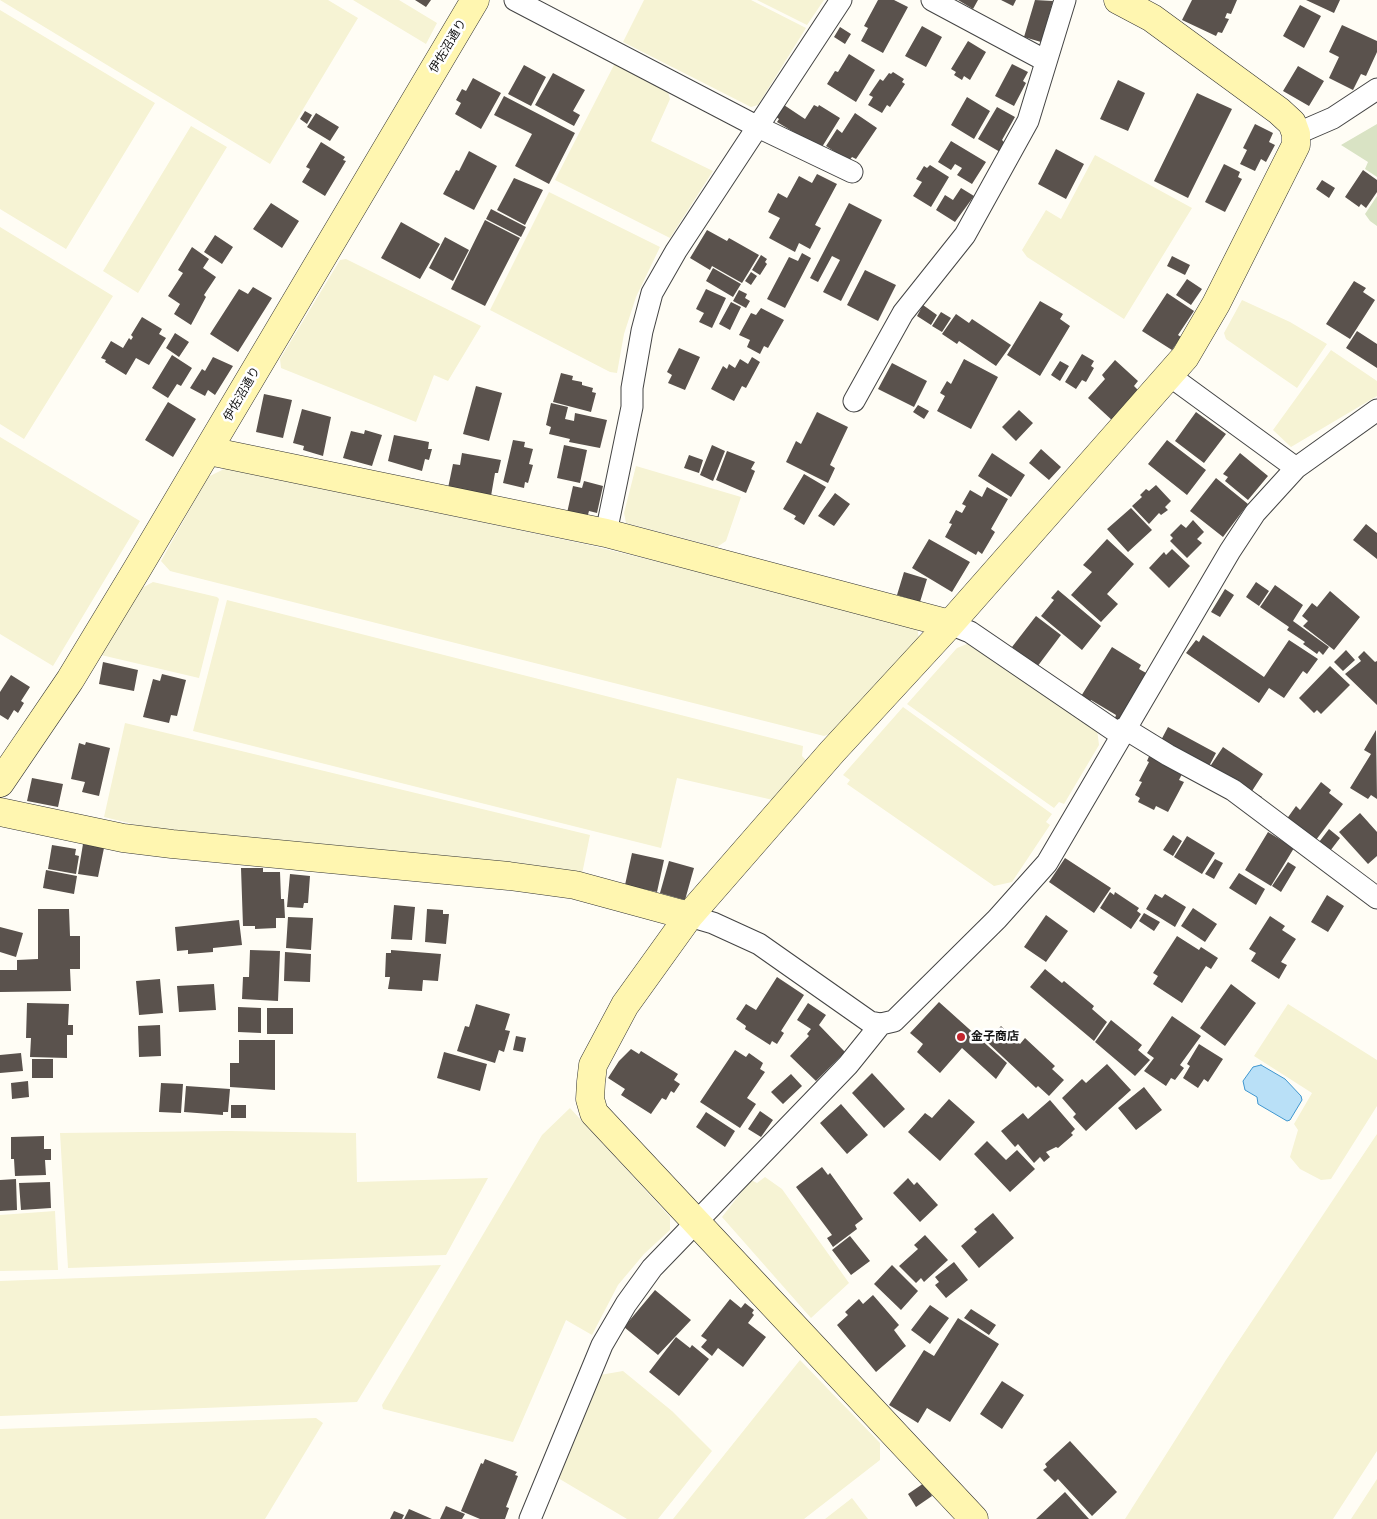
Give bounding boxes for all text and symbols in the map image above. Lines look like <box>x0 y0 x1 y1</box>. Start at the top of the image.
street label: 伊佐沼通り <box>426 17 470 75</box>
street label: 伊佐沼通り <box>221 364 263 424</box>
place label: 金子商店 <box>971 1030 1019 1044</box>
marker: 金子商店 <box>955 1031 967 1043</box>

